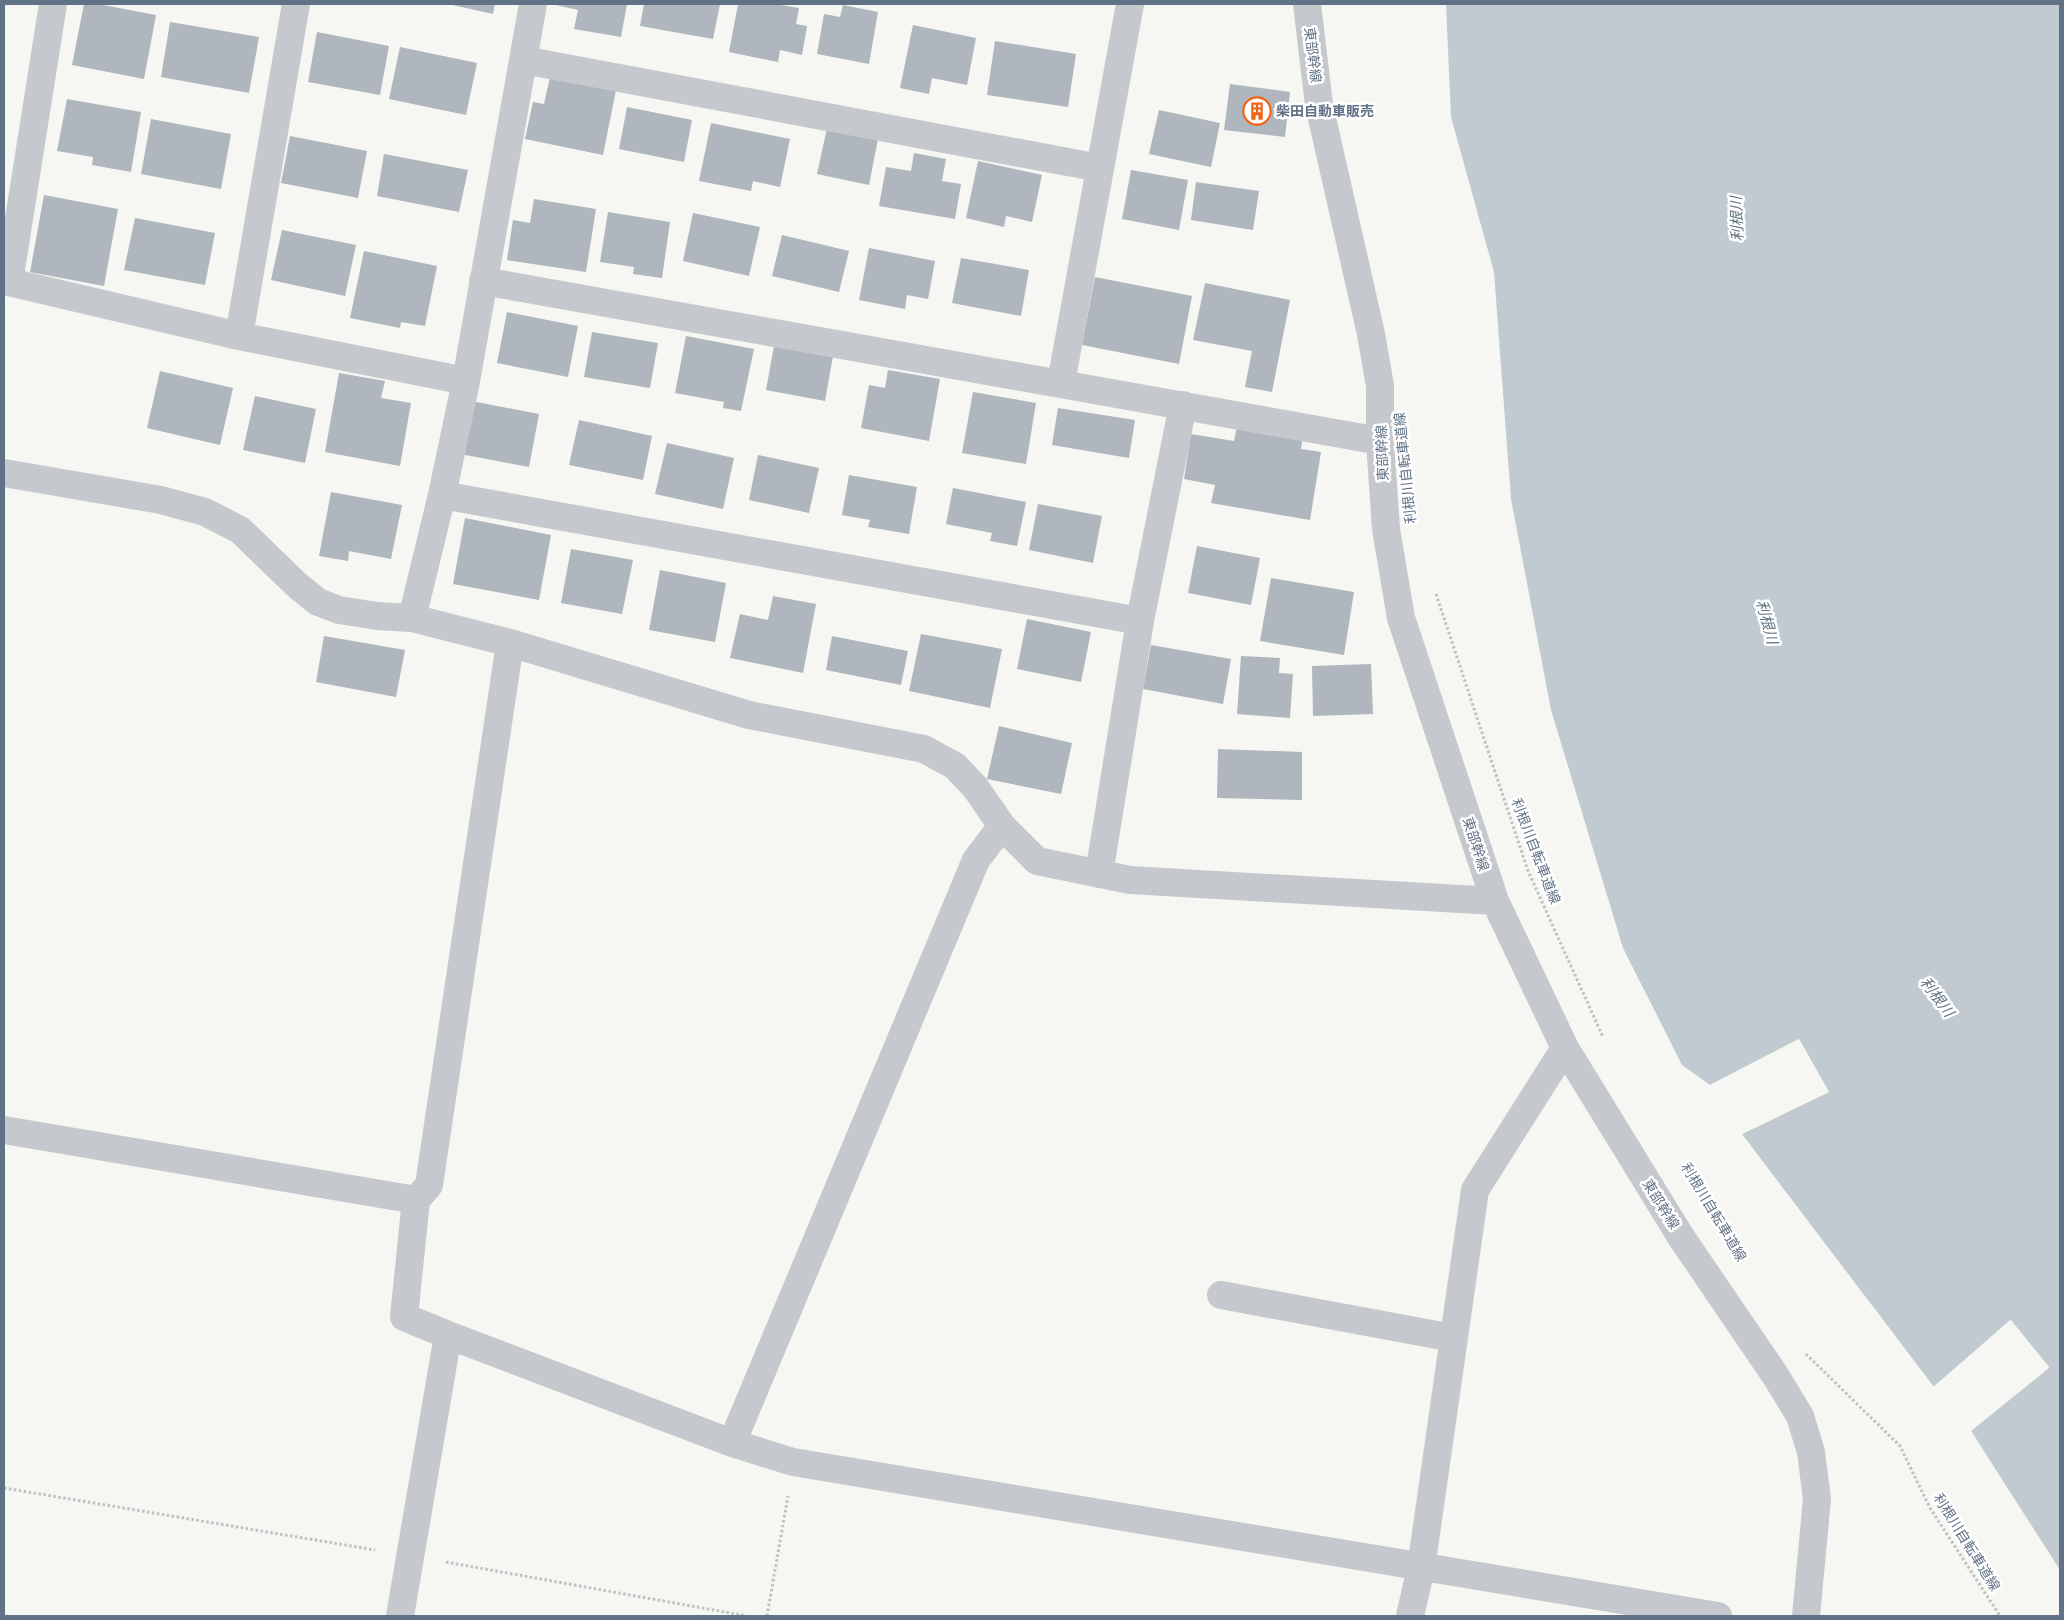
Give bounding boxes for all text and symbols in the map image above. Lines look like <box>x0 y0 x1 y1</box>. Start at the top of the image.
street label: 東部幹線 <box>1301 26 1324 84</box>
building icon: 柴田自動車販売 <box>1242 96 1272 126</box>
place label: 柴田自動車販売 <box>1276 103 1374 120</box>
water label: 利根川 <box>1727 194 1747 242</box>
street label: 利根川自転車道線 <box>1391 411 1420 525</box>
street label: 東部幹線 <box>1373 425 1392 481</box>
water label: 利根川 <box>1752 598 1782 648</box>
street label: 利根川自転車道線 <box>1508 796 1564 907</box>
street label: 東部幹線 <box>1459 815 1492 873</box>
water label: 利根川 <box>1916 974 1959 1022</box>
street label: 利根川自転車道線 <box>1677 1160 1750 1265</box>
street label: 東部幹線 <box>1639 1176 1683 1233</box>
street label: 利根川自転車道線 <box>1930 1490 2003 1594</box>

